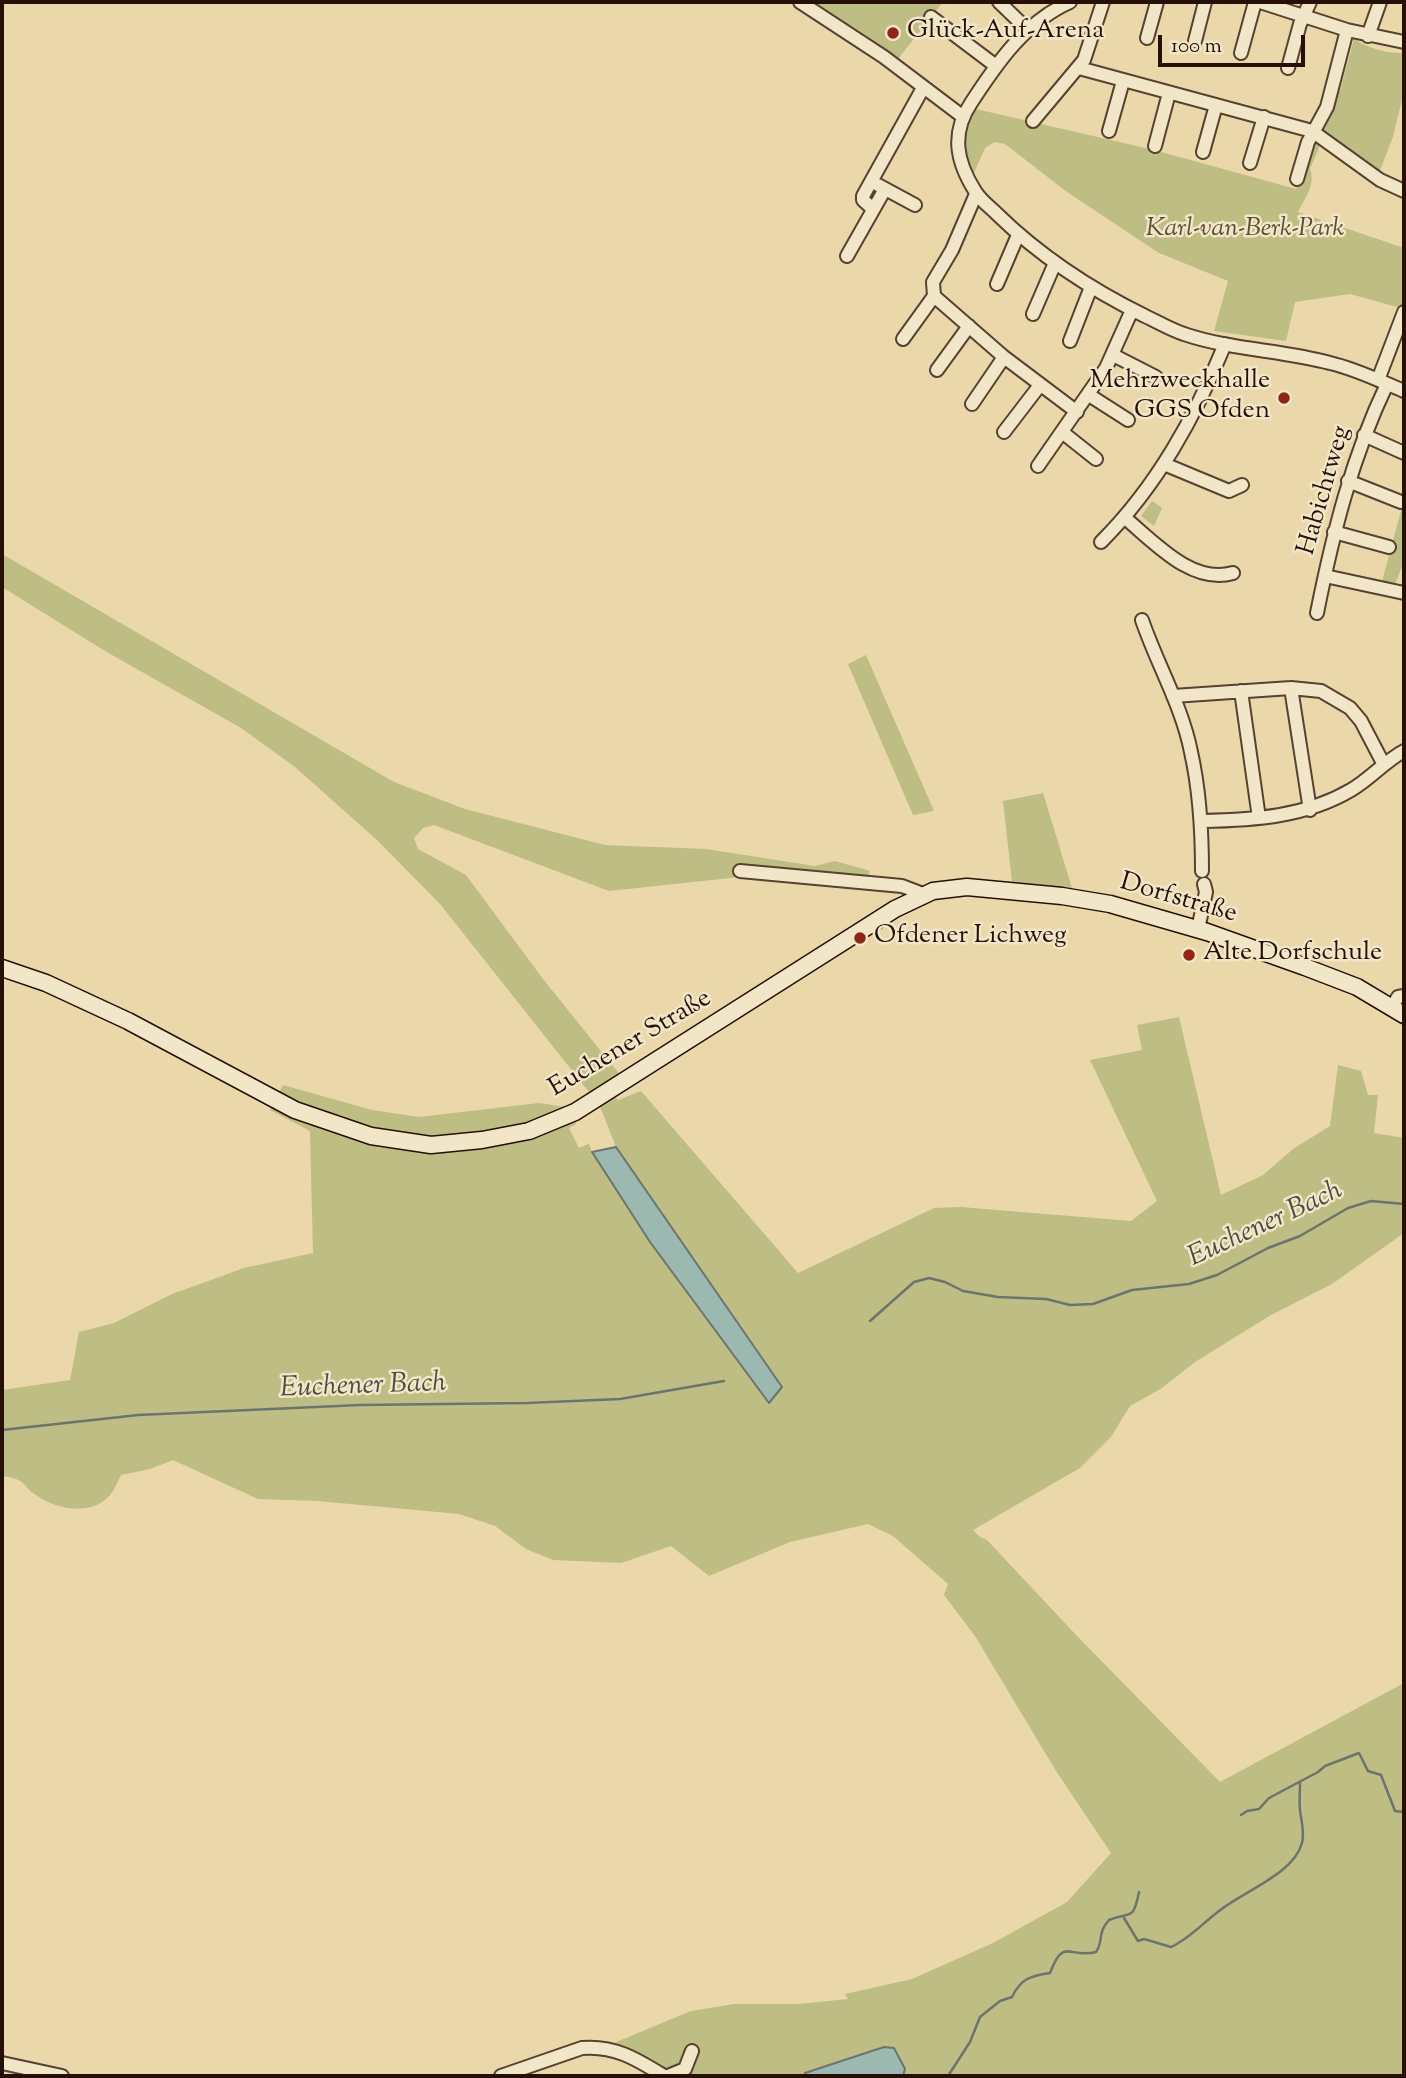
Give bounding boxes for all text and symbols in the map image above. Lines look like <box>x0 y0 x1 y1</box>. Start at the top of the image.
place label: Glück-Auf-Arena <box>907 17 1104 49</box>
scale bar <box>1161 21 1308 65</box>
marker: Glück-Auf-Arena <box>885 25 901 41</box>
text: 100 m <box>1171 32 1222 62</box>
park label: Karl-van-Berk-Park <box>1146 215 1344 247</box>
place label: Mehrzweckhalle GGS Ofden <box>1090 367 1270 428</box>
marker: Mehrzweckhalle GGS Ofden <box>1276 390 1292 406</box>
street label: Habichtweg <box>1293 423 1359 559</box>
street label: Dorfstraße <box>1116 868 1240 932</box>
place label: Ofdener Lichweg <box>874 922 1067 954</box>
marker: Ofdener Lichweg <box>852 930 868 946</box>
place label: Alte Dorfschule <box>1203 939 1382 971</box>
marker: Alte Dorfschule <box>1181 947 1197 963</box>
street label: Euchener Straße <box>544 984 718 1106</box>
water label: Euchener Bach <box>1183 1176 1349 1276</box>
water label: Euchener Bach <box>279 1368 447 1408</box>

